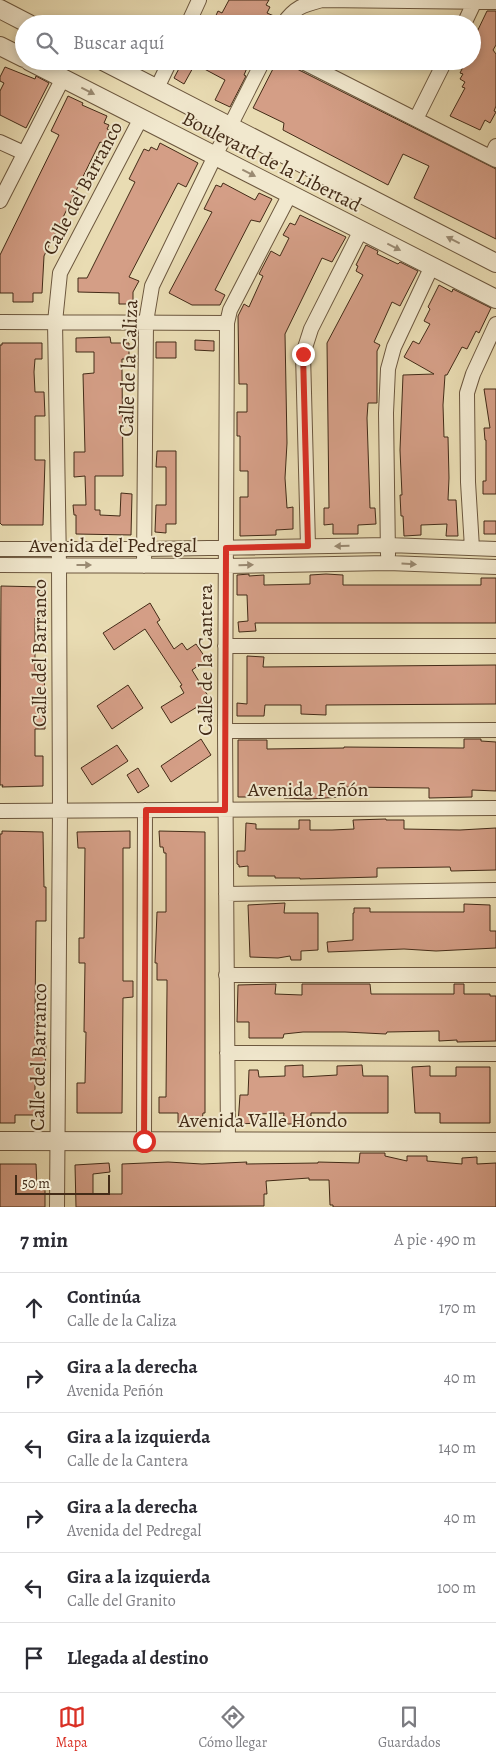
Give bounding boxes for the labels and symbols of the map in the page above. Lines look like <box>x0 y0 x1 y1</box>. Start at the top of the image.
one-way arrow <box>81 87 96 95</box>
street label: Boulevard de la Libertad <box>178 105 366 218</box>
street label: Calle del Barranco <box>36 117 129 260</box>
one-way arrow <box>242 169 256 177</box>
one-way arrow <box>445 236 460 244</box>
one-way arrow <box>386 243 401 251</box>
street label: Calle de la Caliza <box>113 298 144 437</box>
route end <box>292 343 315 366</box>
street label: Avenida del Pedregal <box>28 532 197 559</box>
one-way arrow <box>334 542 350 550</box>
one-way arrow <box>401 560 417 568</box>
one-way arrow <box>76 561 92 569</box>
one-way arrow <box>238 561 254 569</box>
street label: Calle del Barranco <box>26 579 53 727</box>
street label: Calle de la Cantera <box>192 584 219 736</box>
street label: Avenida Peñón <box>247 776 368 803</box>
street label: Calle del Barranco <box>24 983 53 1131</box>
street label: Avenida Valle Hondo <box>178 1107 347 1134</box>
route start <box>133 1130 156 1153</box>
scale bar <box>15 1172 110 1195</box>

